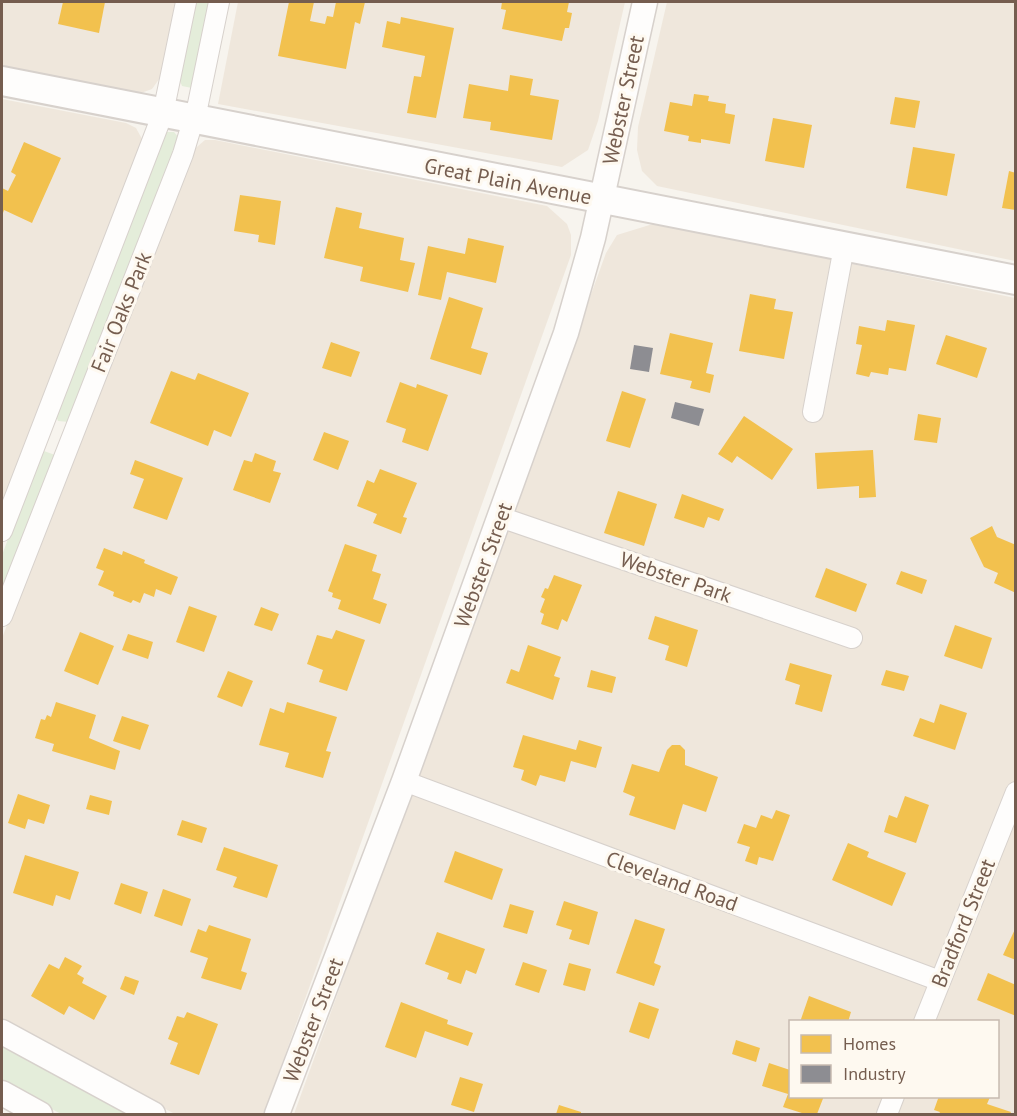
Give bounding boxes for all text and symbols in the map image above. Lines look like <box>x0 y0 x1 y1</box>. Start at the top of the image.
street label: Webster Street <box>596 33 650 167</box>
street label: Great Plain Avenue <box>422 152 594 210</box>
street label: Fair Oaks Park <box>85 248 157 376</box>
street label: Webster Street <box>448 499 518 631</box>
street label: Webster Park <box>617 545 735 609</box>
street label: Cleveland Road <box>602 845 742 917</box>
street label: Bradford Street <box>925 855 1001 991</box>
street label: Webster Street <box>277 954 349 1086</box>
legend <box>789 1020 999 1098</box>
text: Homes <box>843 1032 896 1055</box>
text: Industry <box>843 1062 906 1085</box>

